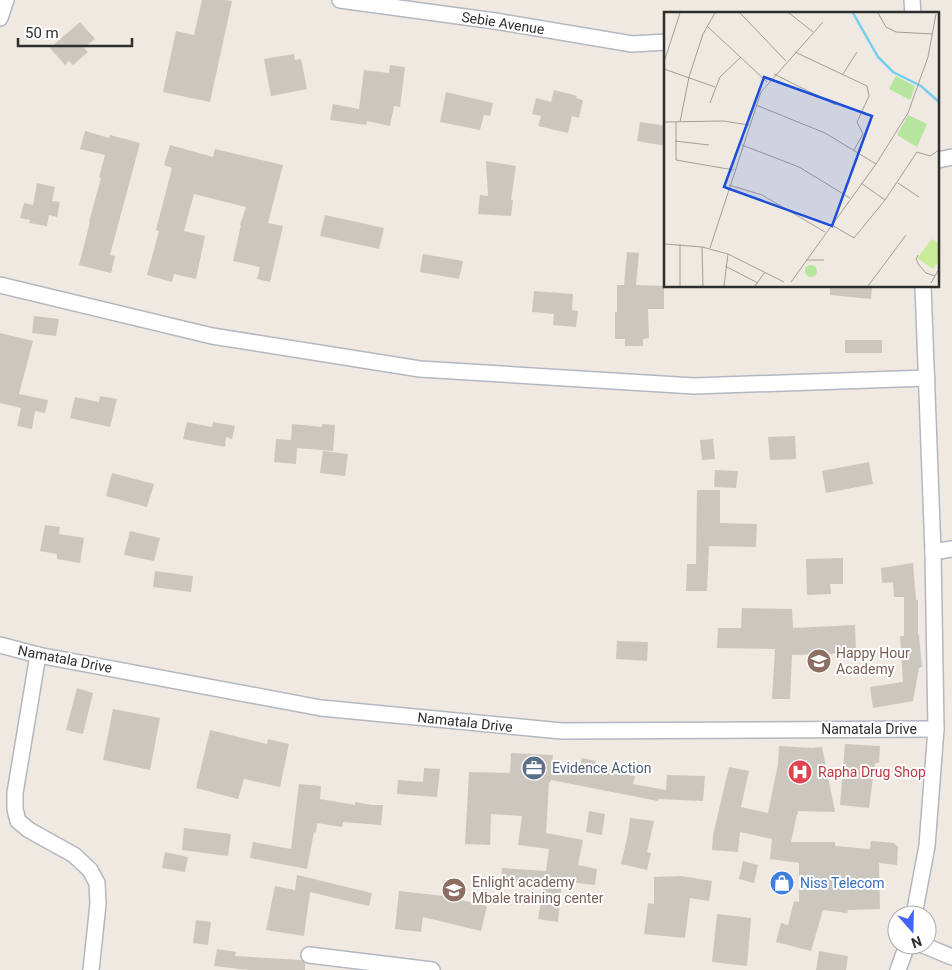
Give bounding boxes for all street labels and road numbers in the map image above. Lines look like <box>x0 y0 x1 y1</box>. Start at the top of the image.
street label: Sebie Avenue <box>460 9 546 37</box>
street label: Namatala Drive <box>17 642 113 676</box>
street label: Namatala Drive <box>417 709 513 735</box>
street label: Namatala Drive <box>821 721 917 737</box>

